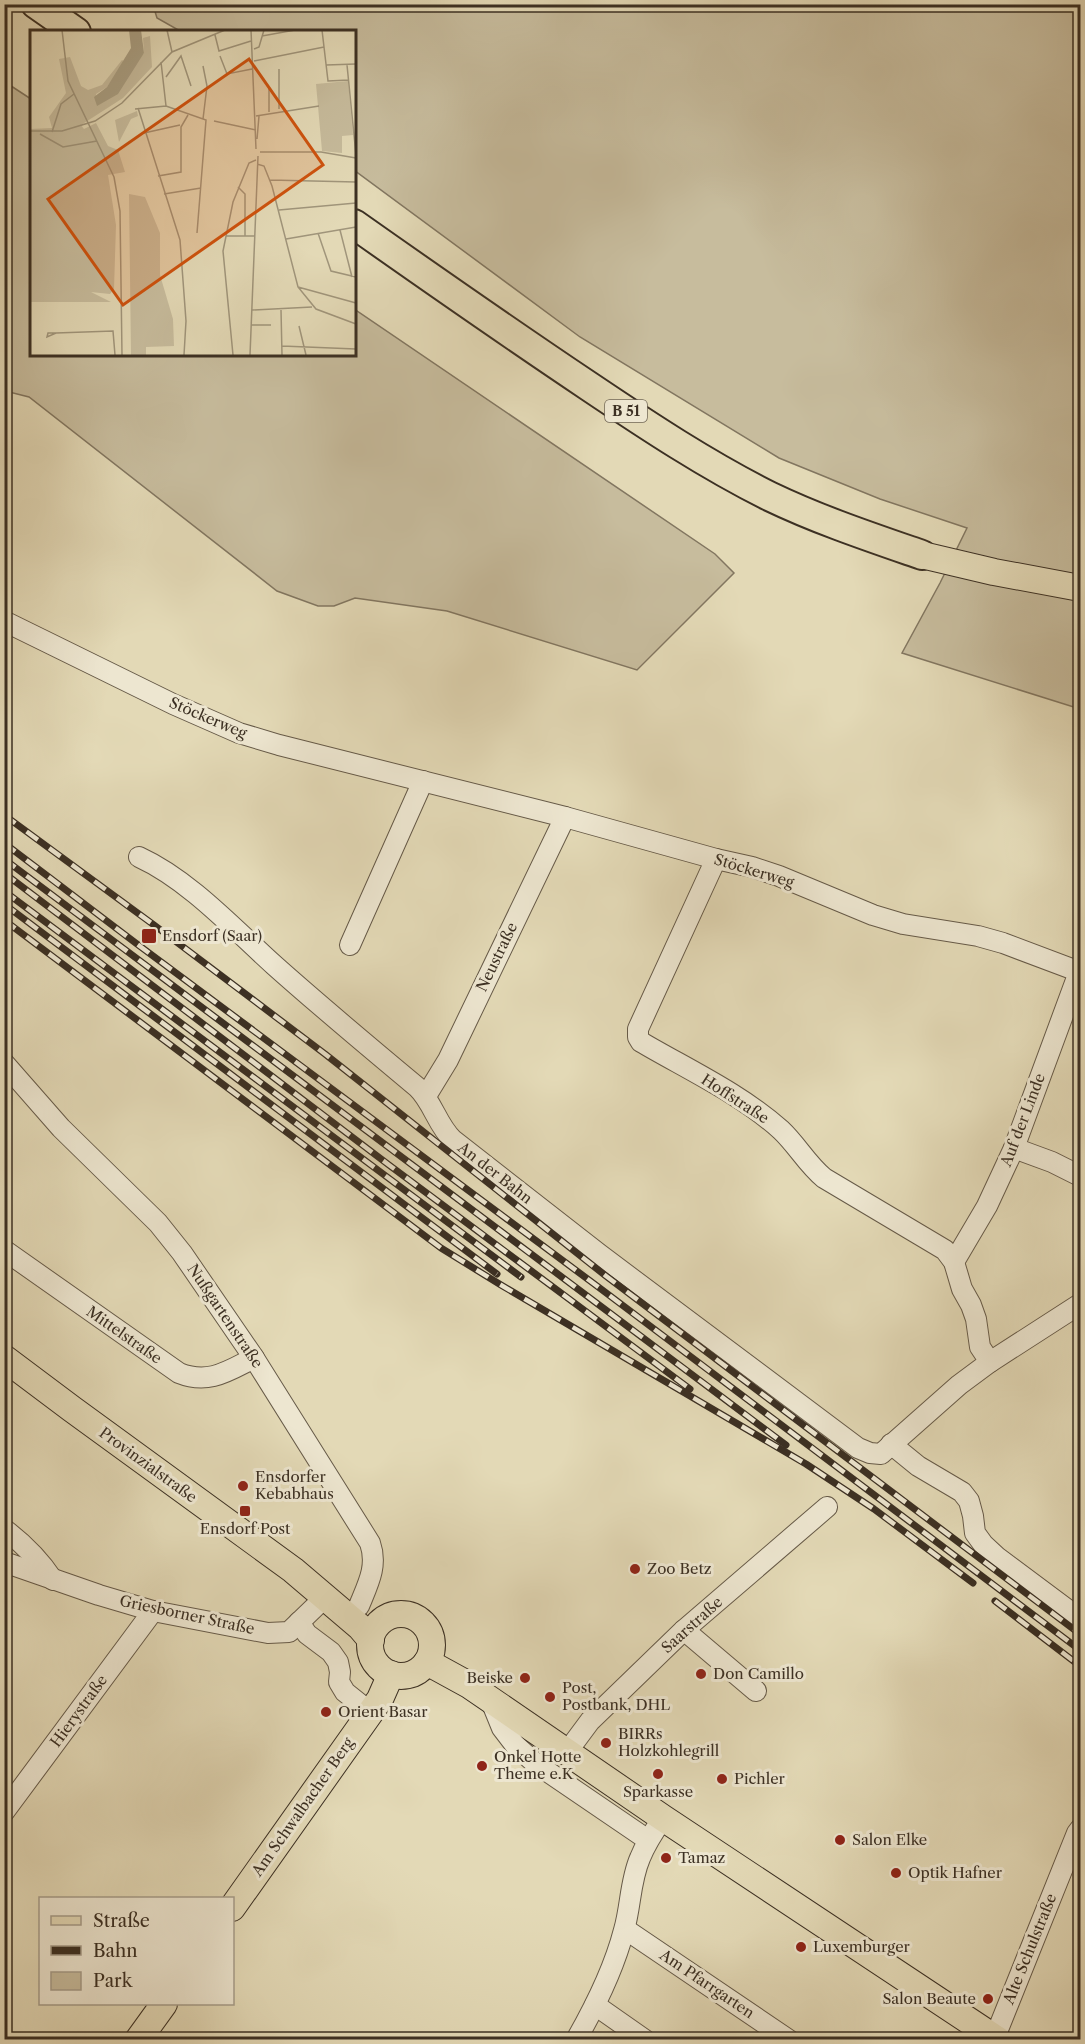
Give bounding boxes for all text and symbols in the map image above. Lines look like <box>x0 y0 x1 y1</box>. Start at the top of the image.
inset map <box>30 30 356 356</box>
road number: B 51 <box>605 400 647 422</box>
street label: Stöckerweg <box>167 693 250 742</box>
street label: Stöckerweg <box>712 849 796 892</box>
street label: Neustraße <box>472 919 521 994</box>
place label: Ensdorf (Saar) <box>162 926 262 945</box>
marker: Ensdorf (Saar) <box>140 927 158 945</box>
street label: Hoffstraße <box>698 1070 773 1127</box>
street label: Auf der Linde <box>996 1070 1049 1170</box>
street label: An der Bahn <box>454 1137 537 1208</box>
street label: Nußgartenstraße <box>184 1260 267 1371</box>
street label: Mittelstraße <box>83 1302 166 1368</box>
street label: Provinzialstraße <box>96 1423 201 1506</box>
place label: Ensdorfer Kebabhaus <box>255 1467 334 1503</box>
marker: Ensdorfer Kebabhaus <box>236 1479 250 1493</box>
marker: Ensdorf Post <box>238 1504 252 1518</box>
place label: Ensdorf Post <box>200 1519 291 1538</box>
place label: Zoo Betz <box>647 1559 712 1578</box>
marker: Zoo Betz <box>628 1562 642 1576</box>
street label: Griesborner Straße <box>118 1591 256 1638</box>
street label: Saarstraße <box>657 1592 726 1657</box>
place label: Don Camillo <box>713 1664 804 1683</box>
marker: Don Camillo <box>694 1667 708 1681</box>
place label: Beiske <box>467 1668 513 1687</box>
street label: Hierystraße <box>46 1671 111 1751</box>
marker: Beiske <box>518 1671 532 1685</box>
place label: Post, Postbank, DHL <box>562 1678 670 1714</box>
marker: Post, Postbank, DHL <box>543 1690 557 1704</box>
place label: Orient Basar <box>338 1702 428 1721</box>
marker: Orient Basar <box>319 1705 333 1719</box>
place label: BIRRs Holzkohlegrill <box>618 1724 720 1760</box>
street label: Am Schwalbacher Berg <box>247 1734 358 1881</box>
marker: BIRRs Holzkohlegrill <box>599 1736 613 1750</box>
place label: Onkel Hotte Theme e.K <box>494 1747 582 1783</box>
marker: Onkel Hotte Theme e.K <box>475 1759 489 1773</box>
marker: Sparkasse <box>651 1767 665 1781</box>
place label: Pichler <box>734 1769 786 1788</box>
marker: Pichler <box>715 1772 729 1786</box>
place label: Sparkasse <box>623 1782 693 1801</box>
place label: Salon Elke <box>852 1830 927 1849</box>
marker: Salon Elke <box>833 1833 847 1847</box>
place label: Tamaz <box>678 1848 726 1867</box>
marker: Tamaz <box>659 1851 673 1865</box>
place label: Optik Hafner <box>908 1863 1003 1882</box>
marker: Optik Hafner <box>889 1866 903 1880</box>
street label: Alte Schulstraße <box>998 1891 1060 2008</box>
legend <box>39 1897 234 2005</box>
text: Straße <box>93 1910 150 1932</box>
place label: Luxemburger <box>813 1937 911 1956</box>
text: Bahn <box>93 1940 138 1962</box>
marker: Luxemburger <box>794 1940 808 1954</box>
street label: Am Pfarrgarten <box>656 1944 759 2023</box>
text: Park <box>93 1970 134 1992</box>
place label: Salon Beaute <box>882 1989 976 2008</box>
marker: Salon Beaute <box>981 1992 995 2006</box>

